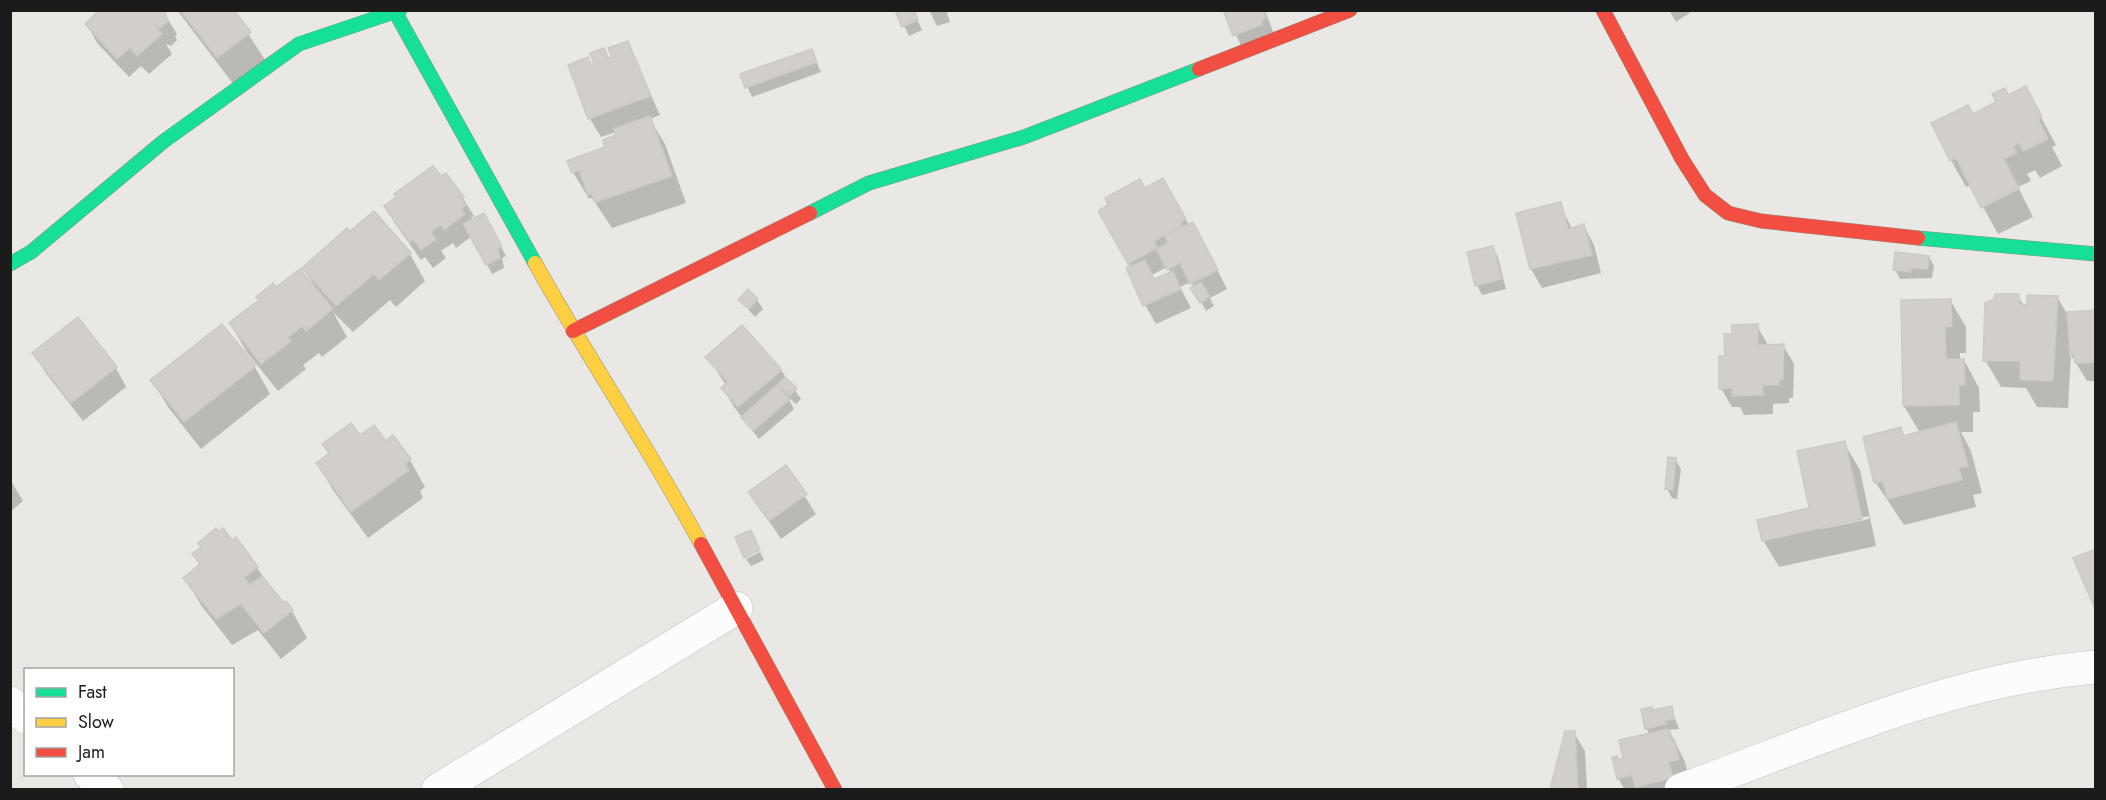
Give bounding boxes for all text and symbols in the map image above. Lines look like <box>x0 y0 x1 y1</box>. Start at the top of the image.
legend <box>24 668 234 776</box>
text: Fast <box>78 679 107 705</box>
text: Slow <box>78 709 115 735</box>
text: Jam <box>76 739 105 765</box>

